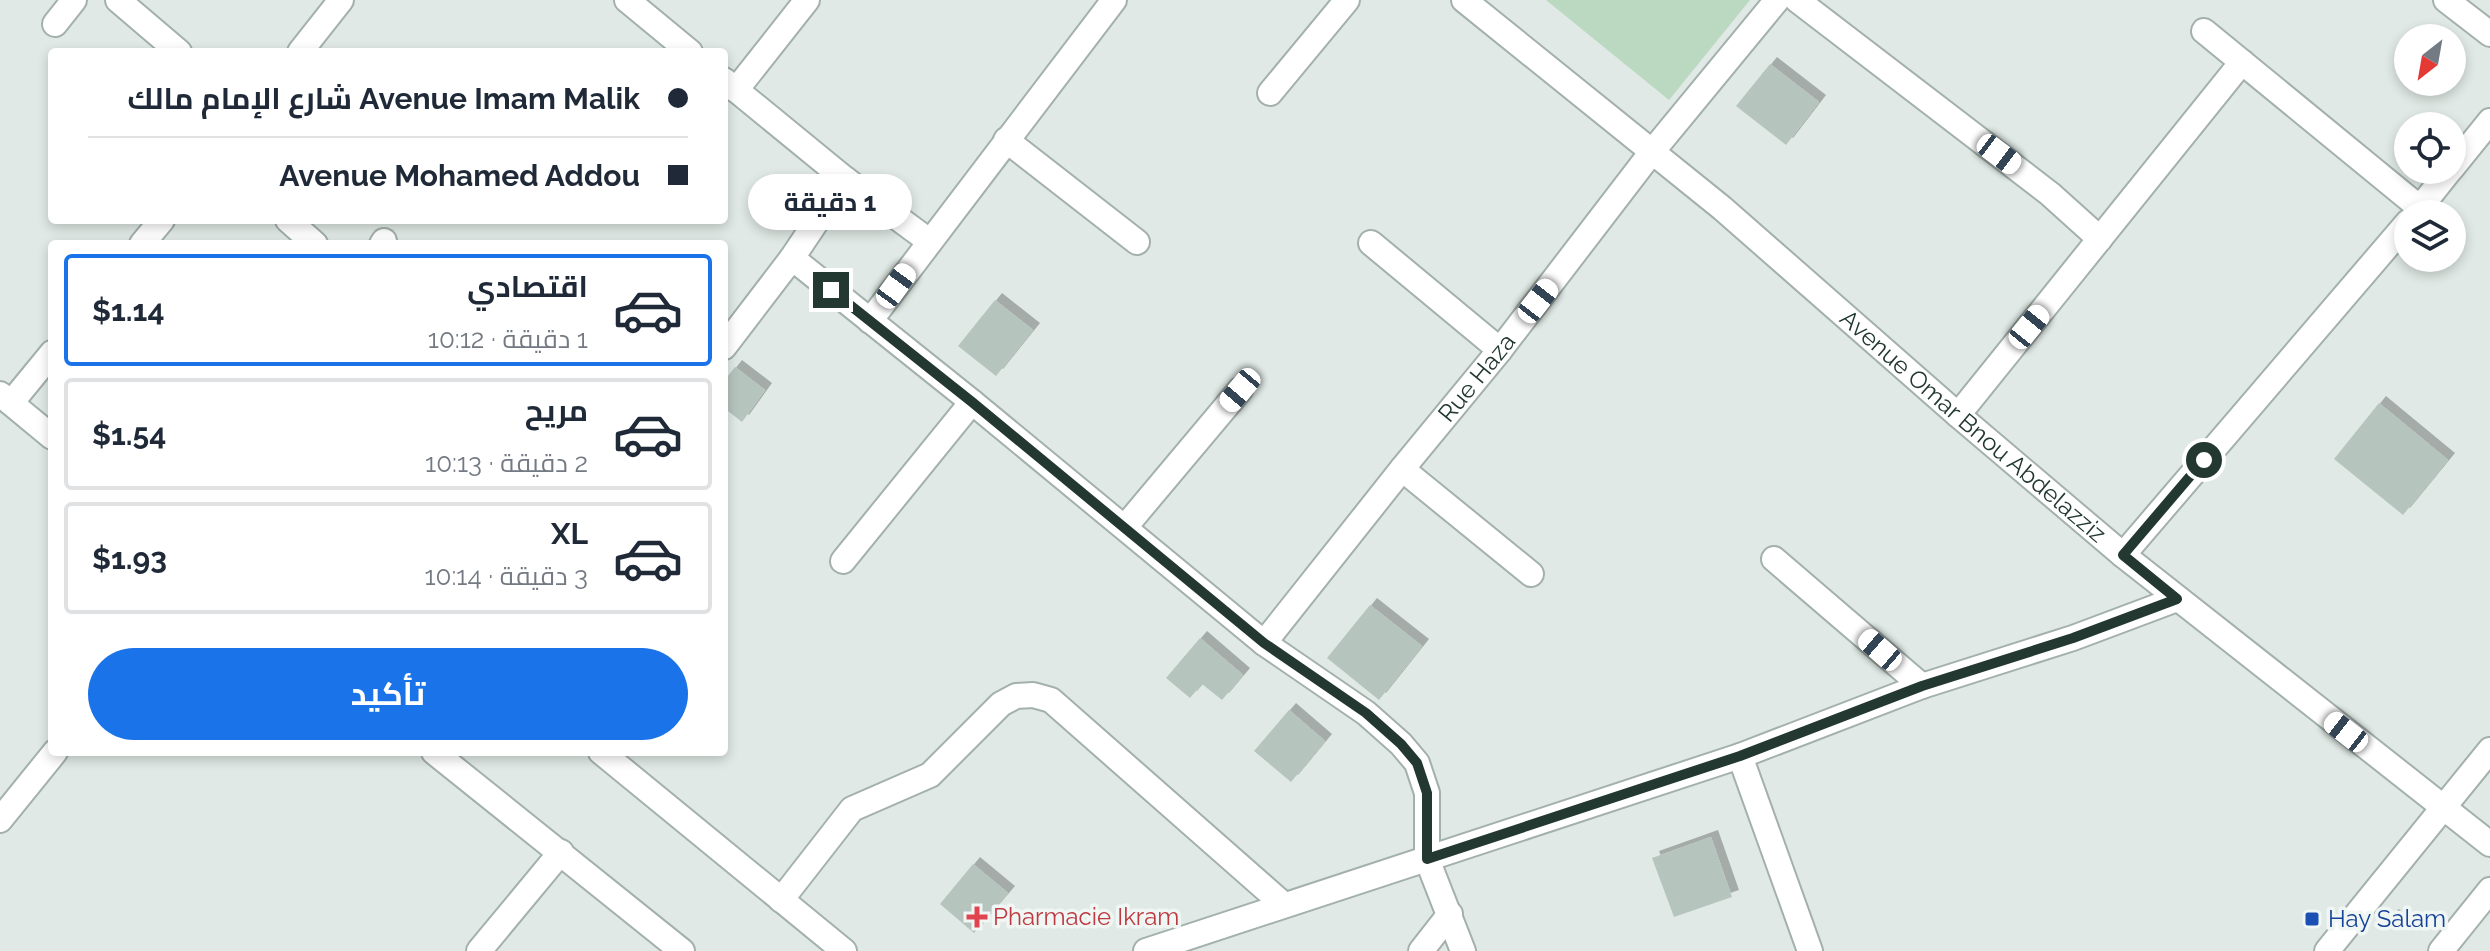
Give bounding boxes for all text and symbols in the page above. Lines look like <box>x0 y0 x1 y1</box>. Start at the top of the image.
north arrow <box>2394 24 2466 96</box>
map controls <box>2394 24 2466 272</box>
text: Avenue Imam Malik شارع الإمام مالك <box>128 81 640 116</box>
button: locate <box>2394 112 2466 184</box>
car <box>1973 130 2025 178</box>
text: Avenue Mohamed Addou <box>279 158 640 193</box>
callout: 1 دقيقة <box>749 174 913 230</box>
text: 1 دقيقة <box>784 187 876 217</box>
button: layers <box>2394 200 2466 272</box>
car <box>872 260 920 312</box>
text: اقتصادي <box>467 269 588 304</box>
route end <box>813 272 849 308</box>
icon: car <box>612 274 684 346</box>
car <box>1514 275 1562 327</box>
text: $1.14 <box>92 293 165 328</box>
car <box>2005 301 2053 353</box>
street label: Avenue Omar Bnou Abdelazziz <box>1834 303 2112 548</box>
text: 1 دقيقة · 10:12 <box>428 324 588 354</box>
street label: Rue Haza <box>1432 328 1521 428</box>
car <box>1215 364 1265 416</box>
text: مريح <box>525 393 588 428</box>
icon: car <box>612 398 684 470</box>
text: $1.54 <box>92 417 166 452</box>
route start <box>2186 442 2222 478</box>
text: 2 دقيقة · 10:13 <box>425 448 588 478</box>
text: XL <box>551 516 588 551</box>
icon: car <box>612 522 684 594</box>
text: $1.93 <box>92 541 167 576</box>
text: 3 دقيقة · 10:14 <box>424 561 588 591</box>
car <box>1854 625 1906 675</box>
button: تأكيد <box>88 648 688 740</box>
car <box>2320 708 2372 756</box>
place label: Pharmacie Ikram <box>993 902 1179 931</box>
place label: Hay Salam <box>2328 904 2446 933</box>
marker: Pharmacie Ikram <box>968 908 986 926</box>
marker: Hay Salam <box>2303 910 2321 928</box>

